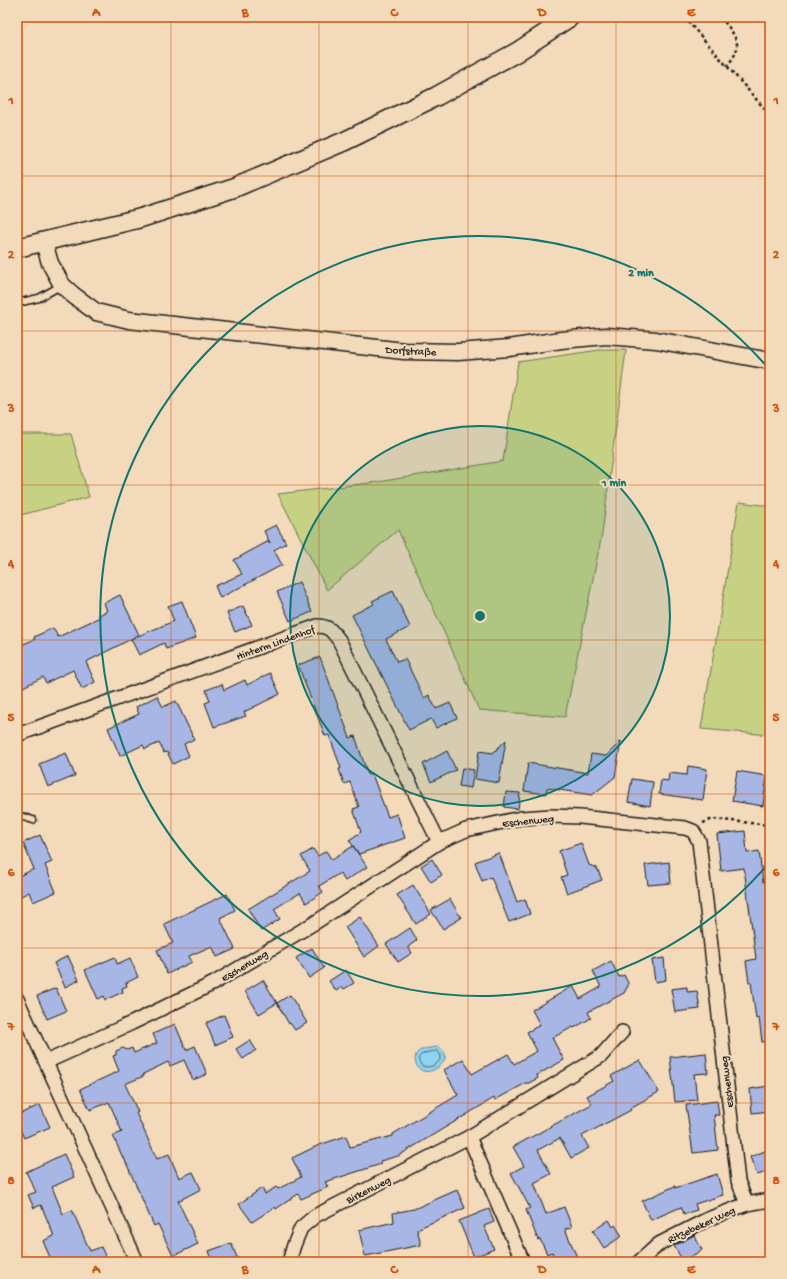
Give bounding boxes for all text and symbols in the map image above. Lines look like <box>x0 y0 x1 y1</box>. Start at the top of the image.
text: A <box>91 6 101 21</box>
text: B <box>241 6 250 21</box>
text: C <box>389 6 399 21</box>
text: D <box>537 6 547 21</box>
text: E <box>687 6 696 21</box>
text: 1 <box>7 94 14 109</box>
text: 1 <box>772 94 779 109</box>
text: 2 <box>8 248 15 263</box>
text: 2 <box>773 248 780 263</box>
text: 2 min <box>628 267 654 281</box>
street label: Dorfstraße <box>384 344 437 359</box>
text: 3 <box>7 402 15 417</box>
text: 3 <box>772 402 780 417</box>
text: 1 min <box>601 477 627 491</box>
text: 4 <box>7 557 15 572</box>
text: 4 <box>772 557 780 572</box>
centre of rings <box>473 609 487 623</box>
street label: Hinterm Lindenhof <box>235 623 318 664</box>
text: 5 <box>8 711 15 726</box>
text: 5 <box>773 711 780 726</box>
street label: Eschenweg <box>502 813 555 831</box>
text: 6 <box>8 866 15 881</box>
text: 6 <box>773 866 780 881</box>
street label: Eschenweg <box>220 948 270 985</box>
text: 7 <box>7 1020 16 1035</box>
text: 7 <box>772 1020 781 1035</box>
street label: Eschenweg <box>719 1055 737 1108</box>
text: 8 <box>7 1174 15 1189</box>
text: 8 <box>772 1174 780 1189</box>
street label: Birkenweg <box>344 1175 393 1208</box>
street label: Ritzebeker Weg <box>666 1205 737 1247</box>
text: A <box>91 1263 101 1278</box>
text: B <box>241 1263 250 1278</box>
text: C <box>389 1263 399 1278</box>
text: D <box>537 1263 547 1278</box>
text: E <box>687 1263 696 1278</box>

